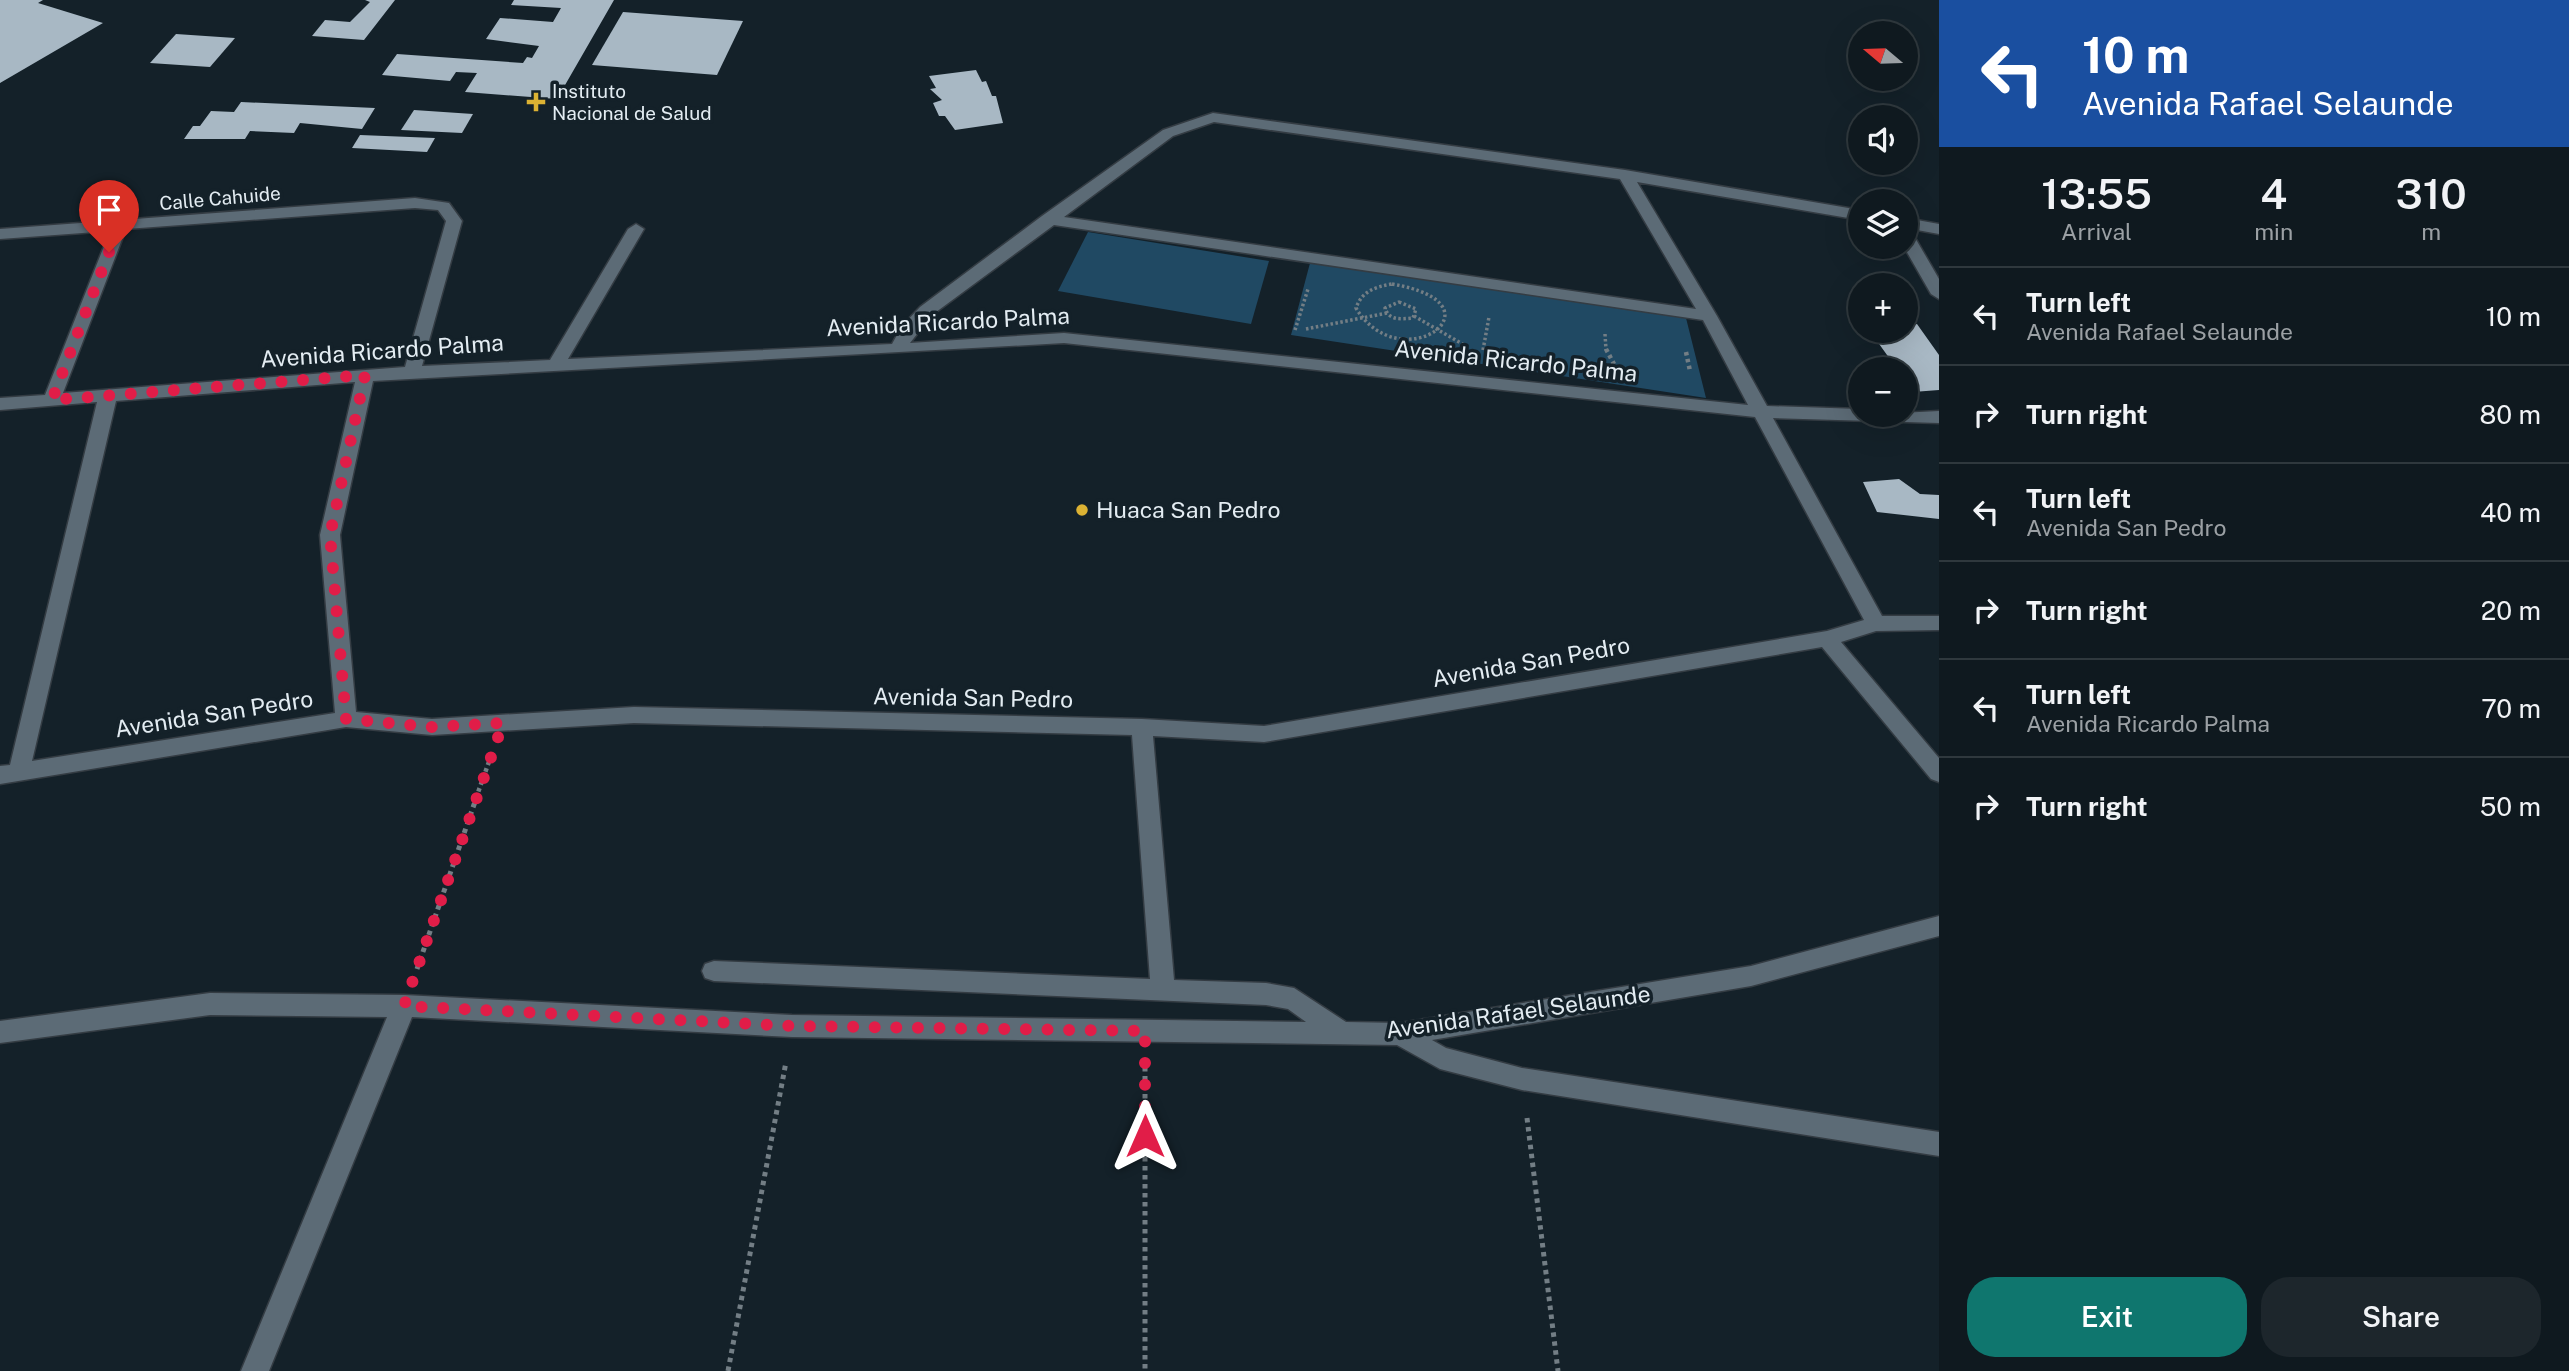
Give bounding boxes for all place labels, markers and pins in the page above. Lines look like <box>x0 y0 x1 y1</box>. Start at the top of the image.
place label: Instituto Nacional de Salud <box>552 80 712 124</box>
marker: Instituto Nacional de Salud <box>526 92 546 112</box>
pin <box>79 180 139 252</box>
place label: Huaca San Pedro <box>1096 496 1280 523</box>
marker: Huaca San Pedro <box>1074 502 1090 518</box>

